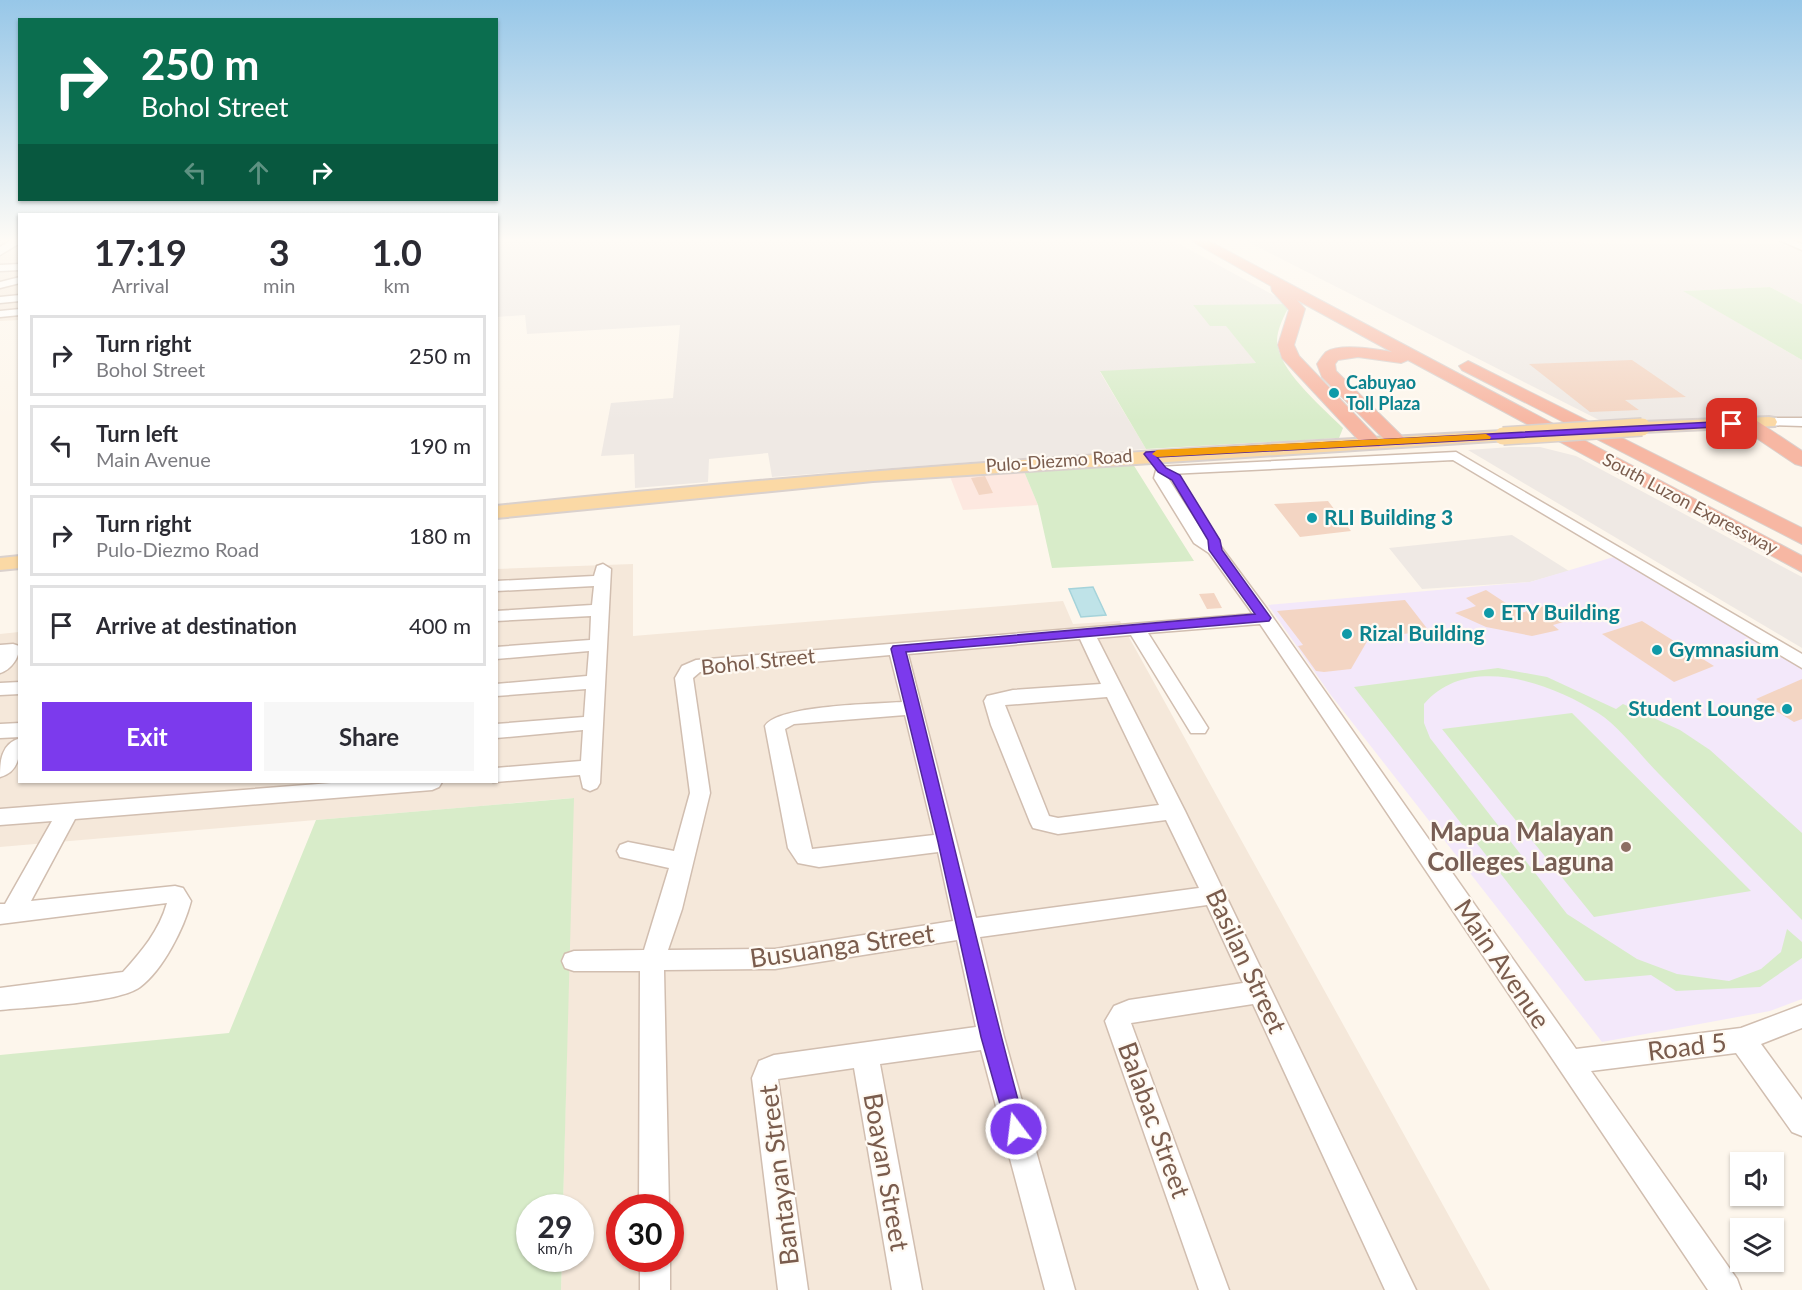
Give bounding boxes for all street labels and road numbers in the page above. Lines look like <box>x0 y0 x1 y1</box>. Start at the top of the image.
street label: Pulo-Diezmo Road <box>985 444 1133 476</box>
street label: South Luzon Expressway <box>1599 448 1783 559</box>
street label: Bohol Street <box>700 642 817 679</box>
street label: Basilan Street <box>1200 883 1295 1039</box>
street label: Main Avenue <box>1448 893 1558 1034</box>
street label: Busuanga Street <box>748 916 937 974</box>
street label: Road 5 <box>1646 1025 1728 1067</box>
street label: Balabac Street <box>1112 1037 1198 1203</box>
street label: Bantayan Street <box>751 1082 805 1267</box>
street label: Boayan Street <box>857 1090 917 1254</box>

